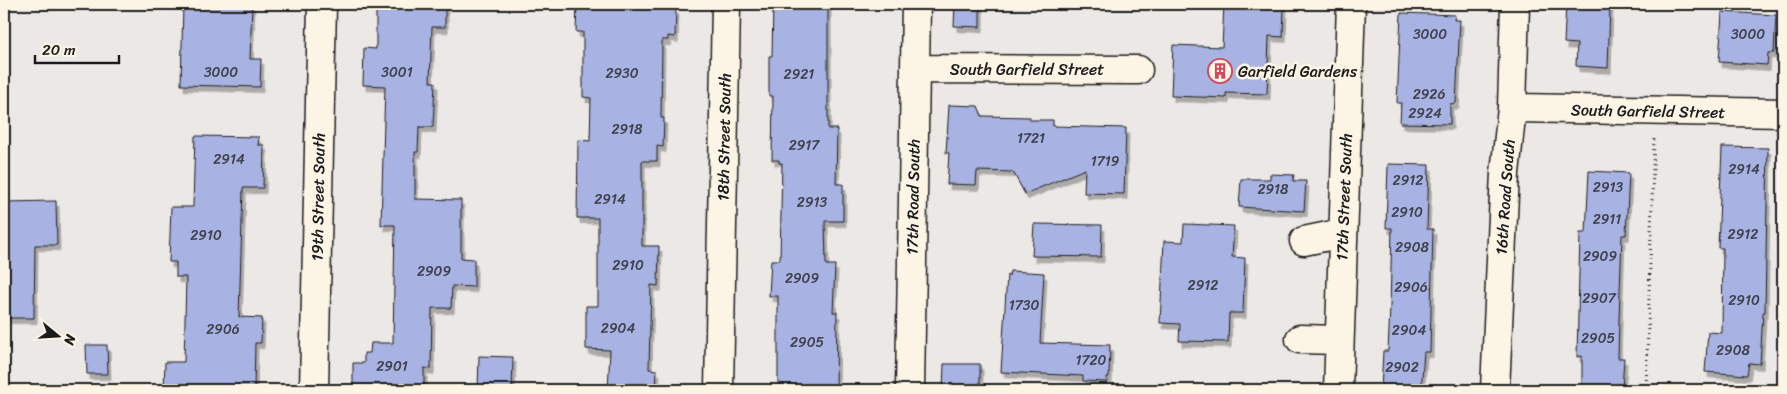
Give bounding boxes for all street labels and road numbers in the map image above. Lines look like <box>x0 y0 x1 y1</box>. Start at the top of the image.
street label: South Garfield Street <box>950 55 1104 84</box>
street label: 18th Street South <box>708 73 740 201</box>
street label: South Garfield Street <box>1570 95 1726 127</box>
street label: 19th Street South <box>302 133 334 261</box>
street label: 17th Street South <box>1327 133 1361 261</box>
street label: 16th Road South <box>1486 138 1524 256</box>
street label: 17th Road South <box>897 139 929 255</box>

